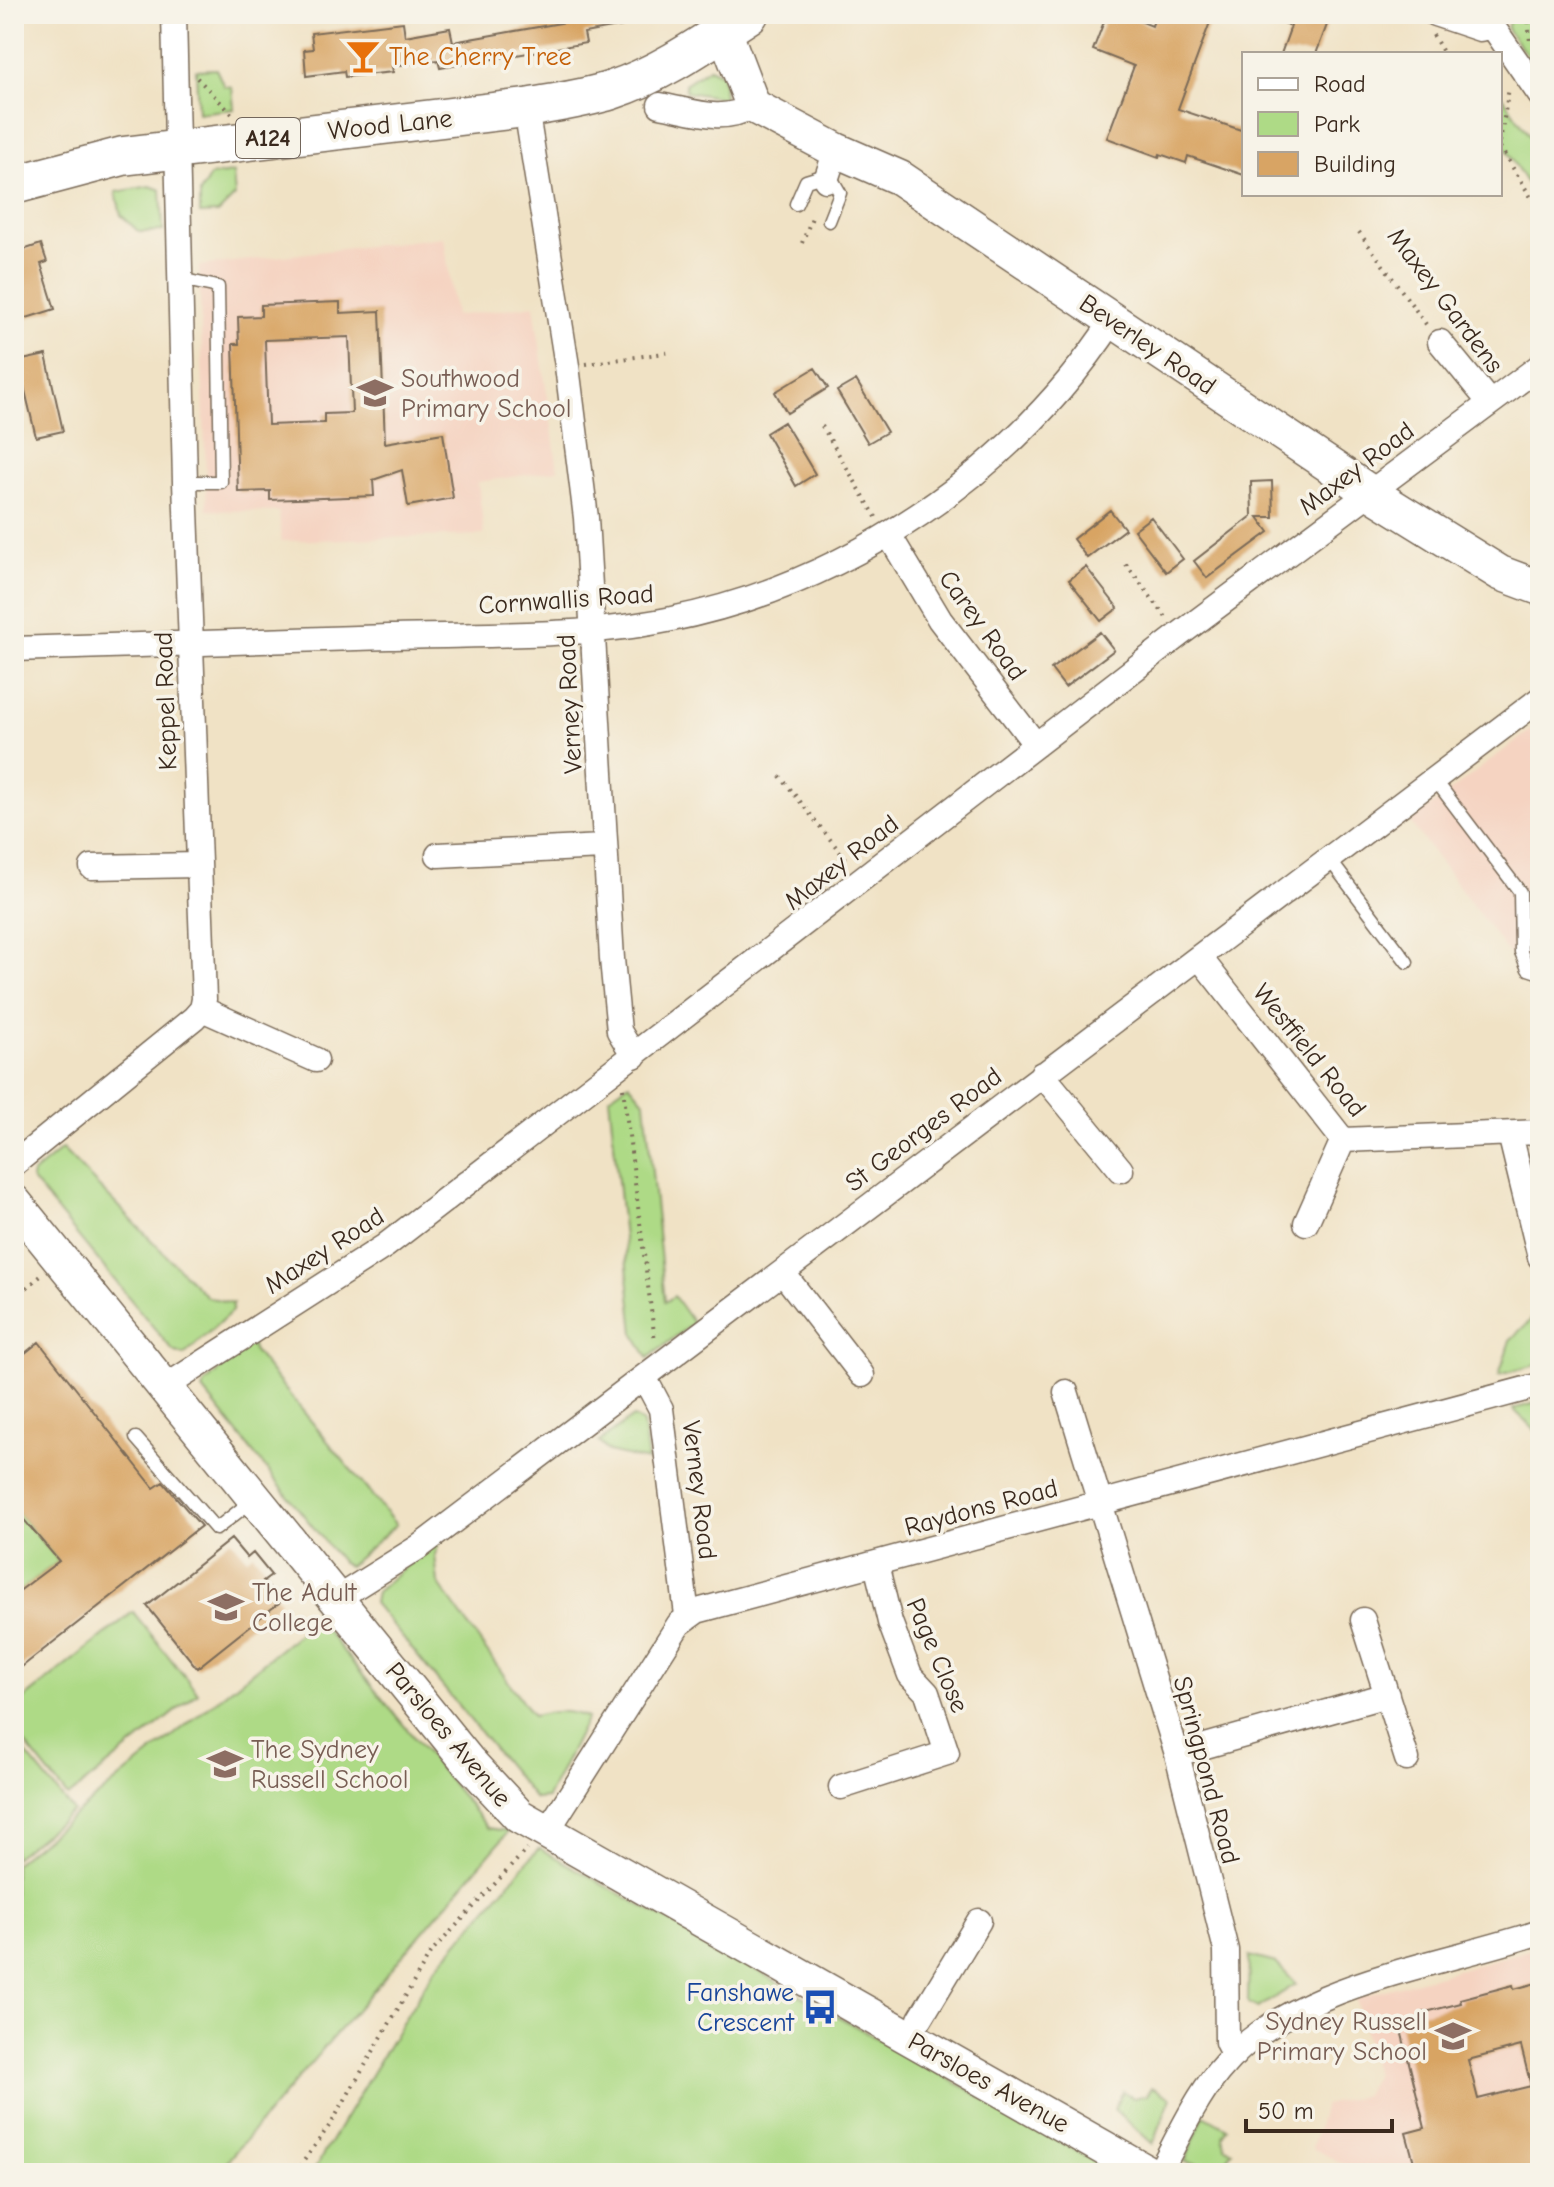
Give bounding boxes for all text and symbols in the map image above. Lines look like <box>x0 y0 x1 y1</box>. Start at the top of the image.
bar icon: The Cherry Tree <box>344 37 382 75</box>
place label: The Cherry Tree <box>389 42 572 72</box>
legend <box>1242 52 1502 196</box>
text: Road <box>1314 70 1366 98</box>
street label: Wood Lane <box>326 104 454 146</box>
text: Park <box>1314 110 1360 138</box>
road number: A124 <box>236 118 300 158</box>
text: Building <box>1314 150 1396 178</box>
street label: Maxey Gardens <box>1381 222 1510 379</box>
street label: Beverley Road <box>1074 288 1221 401</box>
place label: Southwood Primary School <box>401 364 571 424</box>
school or university icon: Southwood Primary School <box>356 374 394 412</box>
street label: Maxey Road <box>1293 416 1420 522</box>
street label: Carey Road <box>932 565 1032 686</box>
street label: Cornwallis Road <box>477 579 655 621</box>
street label: Keppel Road <box>149 631 183 771</box>
street label: Verney Road <box>551 633 589 774</box>
street label: Maxey Road <box>779 809 905 917</box>
street label: Westfield Road <box>1246 978 1372 1123</box>
street label: St Georges Road <box>840 1061 1008 1198</box>
street label: Maxey Road <box>259 1201 390 1301</box>
street label: Verney Road <box>676 1419 722 1561</box>
street label: Raydons Road <box>901 1473 1061 1543</box>
place label: The Adult College <box>252 1578 358 1638</box>
school or university icon: The Adult College <box>207 1588 245 1626</box>
street label: Page Close <box>900 1594 975 1717</box>
street label: Parsloes Avenue <box>379 1656 517 1813</box>
street label: Springpond Road <box>1167 1673 1246 1867</box>
place label: The Sydney Russell School <box>251 1735 408 1795</box>
school or university icon: The Sydney Russell School <box>206 1745 244 1783</box>
place label: Fanshawe Crescent <box>686 1978 796 2038</box>
bus stop icon: Fanshawe Crescent <box>801 1988 839 2026</box>
place label: Sydney Russell Primary School <box>1257 2007 1427 2067</box>
school or university icon: Sydney Russell Primary School <box>1434 2017 1472 2055</box>
street label: Parsloes Avenue <box>903 2026 1074 2139</box>
scale bar <box>1246 2083 1392 2133</box>
text: 50 m <box>1258 2097 1314 2125</box>

